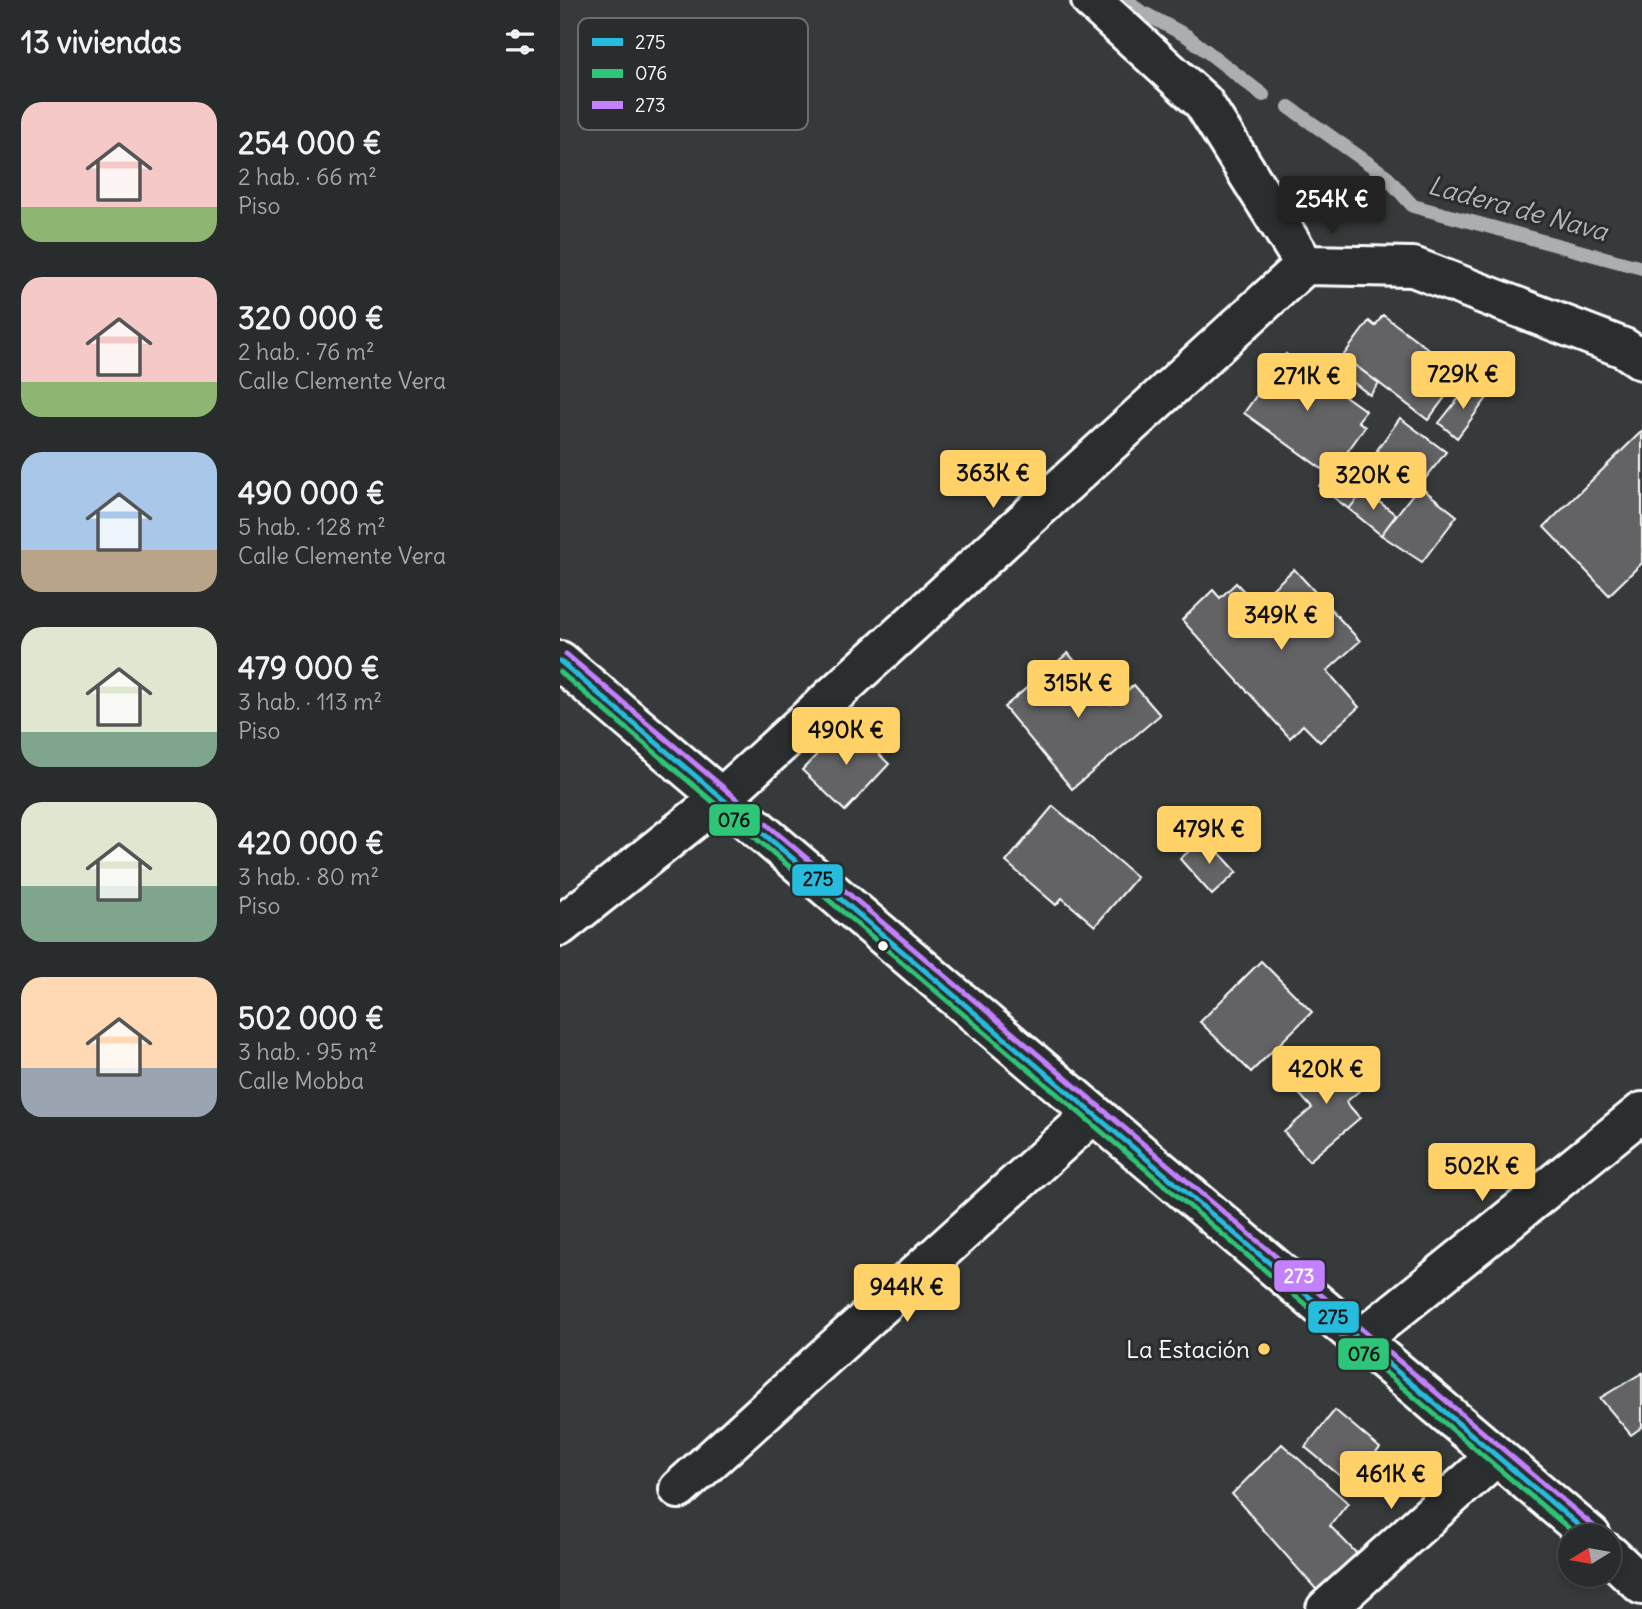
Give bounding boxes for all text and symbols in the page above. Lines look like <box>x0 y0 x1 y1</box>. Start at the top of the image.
legend <box>578 18 808 130</box>
text: 13 viviendas <box>21 23 182 61</box>
icon: filters <box>501 23 539 61</box>
text: 275 <box>635 30 666 54</box>
text: 076 <box>635 61 667 85</box>
text: 273 <box>635 93 666 117</box>
text: 254 000 € <box>238 124 382 162</box>
icon: home <box>77 130 161 214</box>
text: 2 hab. · 66 m² <box>238 162 377 191</box>
water label: Ladera de Nava <box>1425 168 1612 248</box>
pin: 254K € <box>1275 176 1389 236</box>
text: 254K € <box>1295 184 1369 213</box>
text: Piso <box>238 191 280 220</box>
text: 320 000 € <box>238 299 384 337</box>
icon: home <box>77 305 161 389</box>
text: 2 hab. · 76 m² <box>238 337 374 366</box>
pin: 729K € <box>1406 352 1520 411</box>
pin: 271K € <box>1250 354 1364 413</box>
text: 729K € <box>1427 359 1499 388</box>
text: 271K € <box>1273 361 1341 390</box>
text: Calle Clemente Vera <box>238 366 446 395</box>
pin: 363K € <box>936 450 1050 510</box>
pin: 320K € <box>1316 452 1430 512</box>
text: 363K € <box>956 458 1030 487</box>
text: 320K € <box>1335 460 1411 489</box>
text: 490 000 € <box>238 474 385 512</box>
icon: home <box>77 480 161 564</box>
text: 5 hab. · 128 m² <box>238 512 386 541</box>
text: Calle Clemente Vera <box>238 541 446 570</box>
pin: 349K € <box>1224 592 1338 652</box>
text: 349K € <box>1244 600 1318 629</box>
text: 479 000 € <box>238 649 380 687</box>
icon: home <box>77 655 161 739</box>
pin: 315K € <box>1021 660 1135 720</box>
text: 315K € <box>1043 668 1113 697</box>
text: 3 hab. · 113 m² <box>238 687 382 716</box>
pin: 490K € <box>789 708 903 767</box>
text: 490K € <box>808 715 884 744</box>
text: Piso <box>238 716 280 745</box>
line badge: 076 <box>708 803 761 837</box>
pin: 479K € <box>1152 806 1266 866</box>
text: 076 <box>718 808 750 832</box>
text: 479K € <box>1173 814 1245 843</box>
text: 420 000 € <box>238 824 384 862</box>
icon: home <box>77 830 161 914</box>
text: 3 hab. · 80 m² <box>238 862 379 891</box>
line badge: 275 <box>791 863 844 897</box>
text: 275 <box>803 867 833 891</box>
text: Piso <box>238 891 280 920</box>
unlabelled marker <box>876 939 890 953</box>
text: 502 000 € <box>238 999 384 1037</box>
icon: home <box>77 1005 161 1089</box>
text: 3 hab. · 95 m² <box>238 1037 377 1066</box>
pin: 420K € <box>1269 1046 1383 1106</box>
text: 420K € <box>1288 1054 1364 1083</box>
text: Calle Mobba <box>238 1066 364 1095</box>
pin: 502K € <box>1425 1144 1539 1203</box>
text: 502K € <box>1444 1151 1520 1180</box>
line badge: 273 <box>1273 1259 1326 1293</box>
pin: 944K € <box>850 1264 964 1324</box>
text: 273 <box>1284 1264 1314 1288</box>
text: 944K € <box>870 1272 944 1301</box>
line badge: 275 <box>1307 1300 1360 1334</box>
text: 275 <box>1318 1305 1348 1329</box>
place label: La Estación <box>1126 1334 1250 1364</box>
line badge: 076 <box>1337 1337 1390 1371</box>
marker: La Estación <box>1256 1341 1272 1357</box>
text: 076 <box>1348 1342 1380 1366</box>
pin: 461K € <box>1334 1452 1448 1511</box>
text: 461K € <box>1356 1459 1426 1488</box>
north arrow <box>1558 1524 1620 1587</box>
map controls <box>1558 1524 1621 1587</box>

